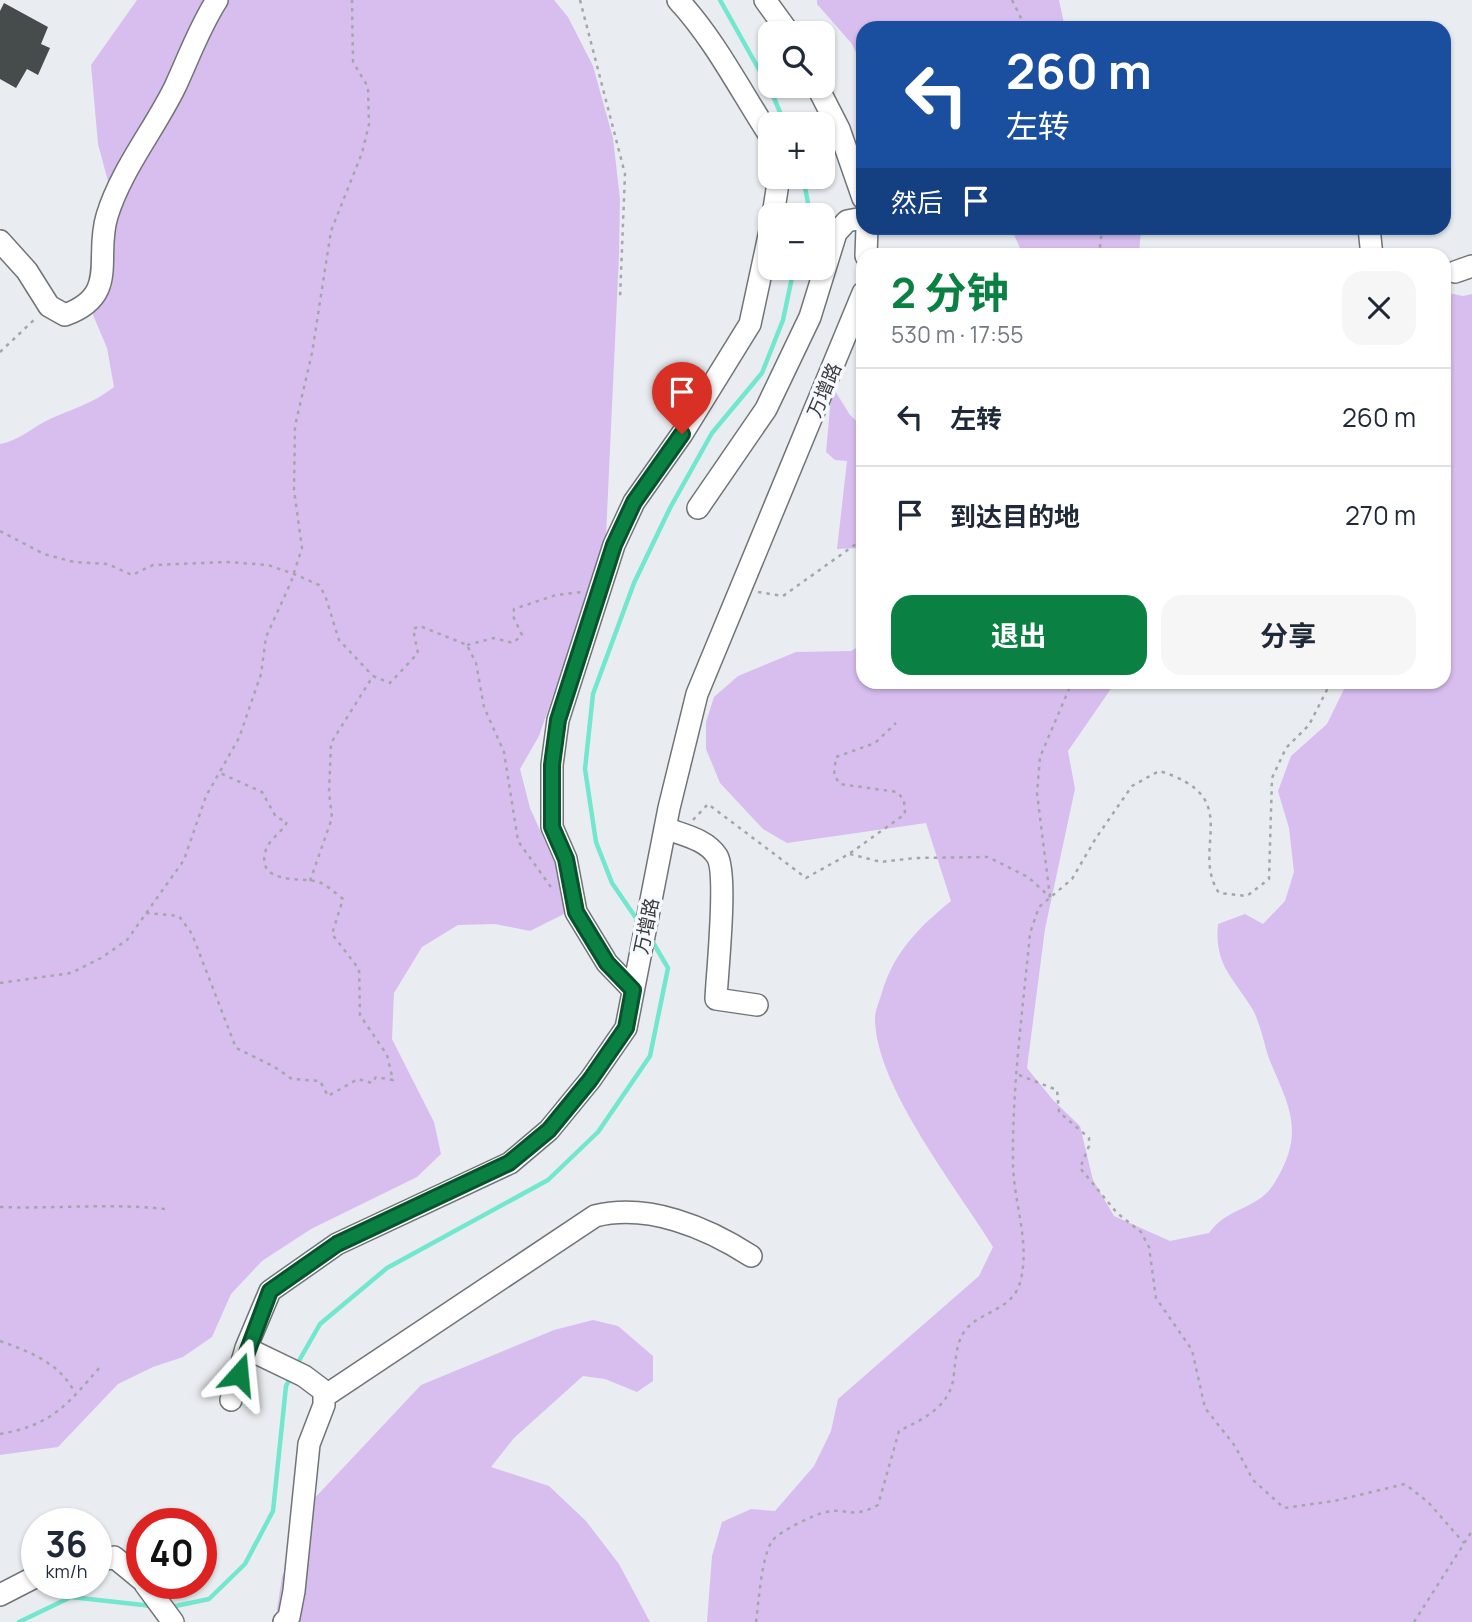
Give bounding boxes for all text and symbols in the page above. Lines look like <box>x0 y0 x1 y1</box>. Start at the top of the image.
map controls <box>758 21 835 280</box>
button: search <box>758 21 835 98</box>
text: 260 m <box>1006 37 1152 104</box>
icon: left <box>891 49 982 140</box>
text: 左转 <box>1006 104 1070 148</box>
button: + <box>758 112 835 189</box>
icon: arrive <box>957 182 995 220</box>
text: 然后 <box>891 184 943 220</box>
button: − <box>758 203 835 280</box>
text: 2 分钟 <box>891 263 1008 321</box>
button: close <box>1342 271 1416 345</box>
text: 530 m · 17:55 <box>891 318 1024 350</box>
street label: 万增路 <box>801 359 847 421</box>
pin <box>652 362 712 434</box>
icon: arrive <box>663 373 701 411</box>
icon: left <box>891 398 929 436</box>
text: 260 m <box>1342 399 1416 435</box>
text: 左转 <box>950 400 1002 436</box>
icon: arrive <box>891 496 929 534</box>
text: 270 m <box>1345 497 1416 533</box>
text: 到达目的地 <box>950 498 1080 534</box>
button: 退出 <box>891 595 1147 675</box>
button: 分享 <box>1161 595 1416 675</box>
street label: 万增路 <box>627 895 665 957</box>
position arrow <box>202 1337 276 1411</box>
speed limit sign: 40 <box>126 1508 217 1599</box>
text: 36 <box>45 1520 88 1568</box>
text: km/h <box>46 1559 87 1583</box>

